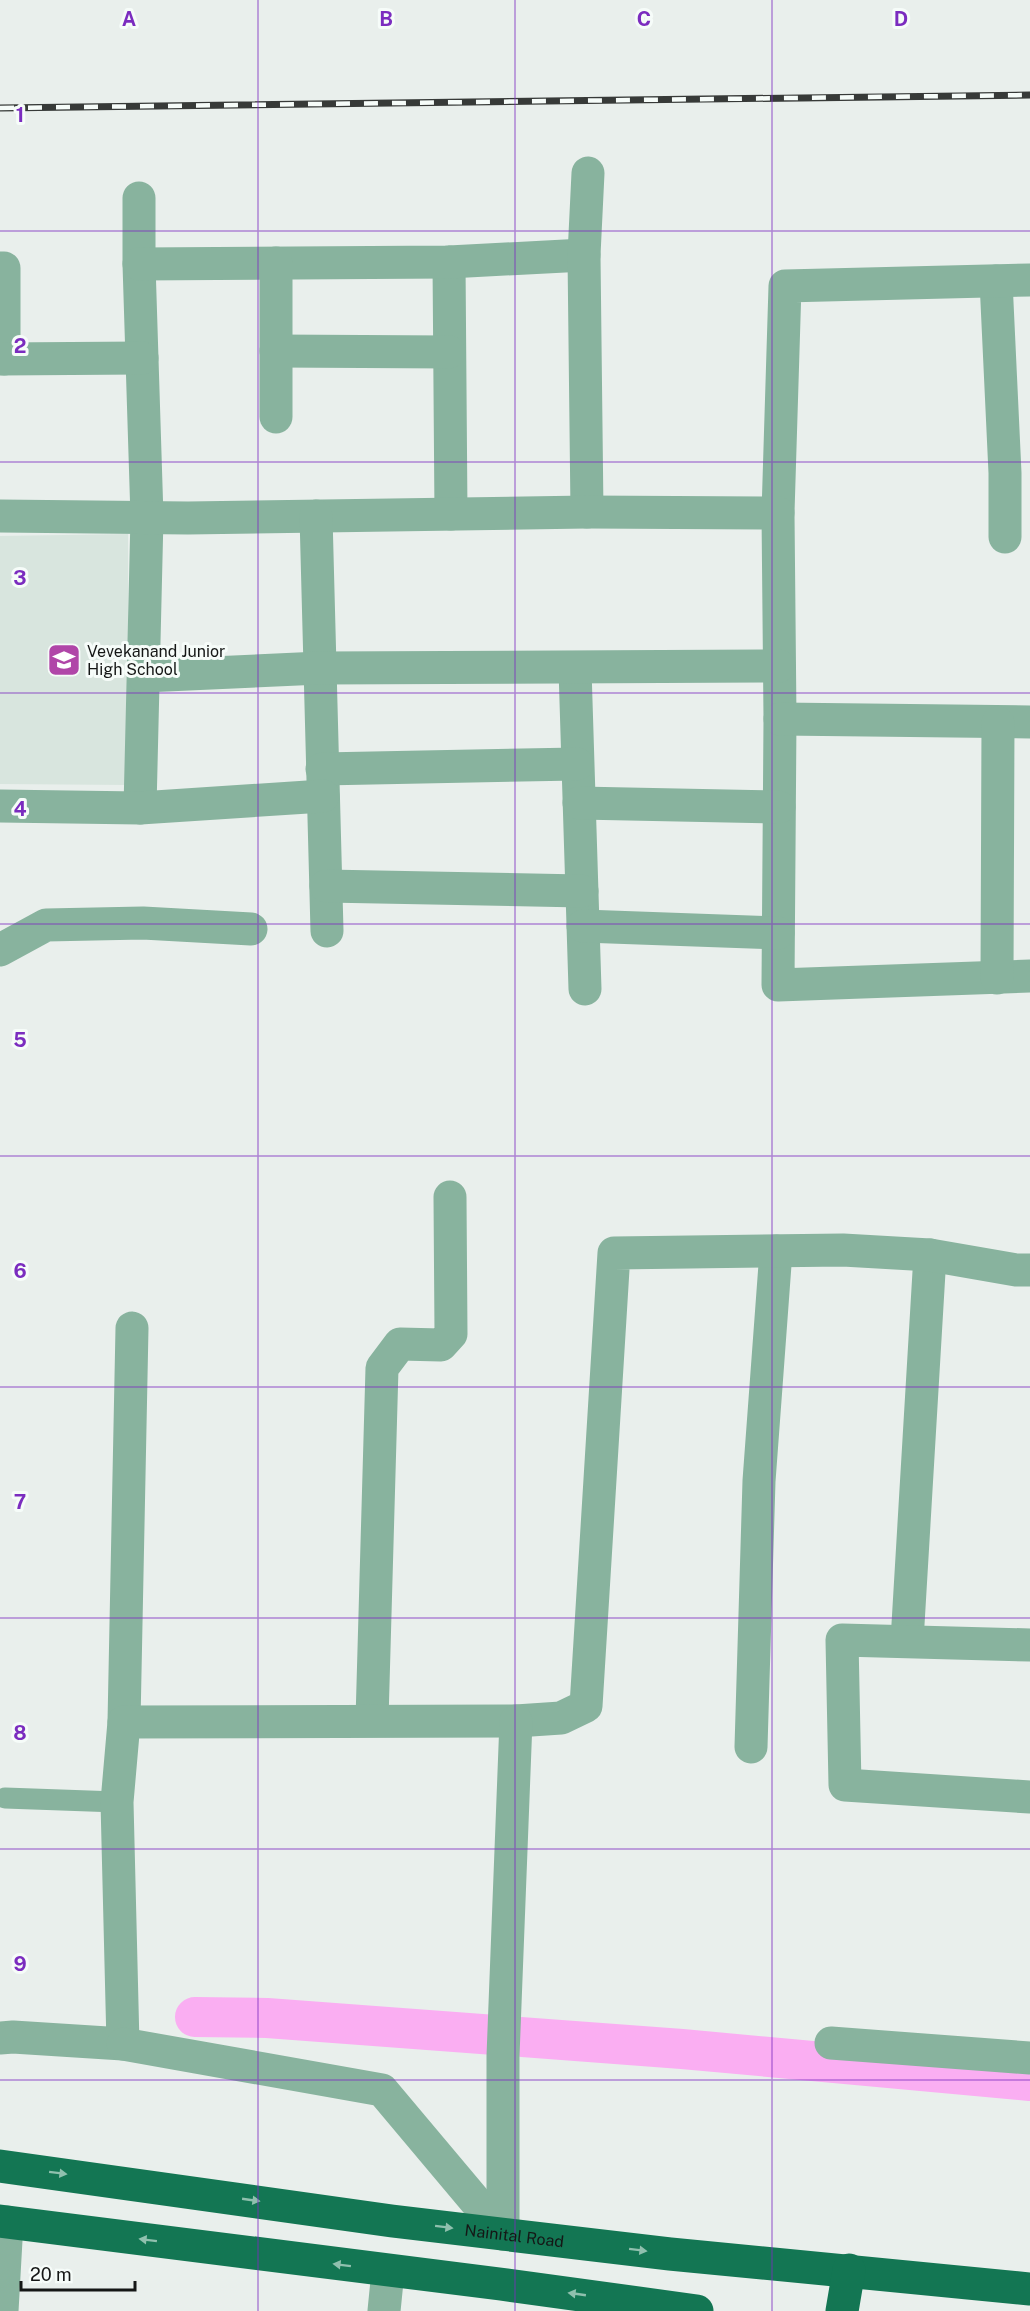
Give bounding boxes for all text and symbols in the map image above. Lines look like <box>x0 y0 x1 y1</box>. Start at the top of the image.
text: A <box>122 7 136 31</box>
text: B <box>379 7 393 31</box>
text: C <box>637 7 651 31</box>
text: D <box>894 7 908 31</box>
text: 1 <box>16 103 24 127</box>
text: 2 <box>14 334 26 358</box>
text: 3 <box>13 566 27 590</box>
school or university icon: Vevekanand Junior High School <box>46 642 82 678</box>
place label: Vevekanand Junior High School <box>87 642 225 679</box>
text: 4 <box>13 797 27 821</box>
text: 5 <box>13 1028 27 1052</box>
text: 6 <box>13 1259 27 1283</box>
text: 7 <box>14 1490 26 1514</box>
text: 8 <box>13 1721 27 1745</box>
text: 9 <box>13 1952 27 1976</box>
one-way arrow <box>49 2168 68 2178</box>
one-way arrow <box>242 2196 261 2205</box>
street label: Nainital Road <box>464 2220 565 2251</box>
one-way arrow <box>435 2222 454 2232</box>
one-way arrow <box>139 2236 158 2245</box>
one-way arrow <box>628 2245 647 2255</box>
scale bar <box>21 2254 135 2292</box>
one-way arrow <box>332 2261 351 2270</box>
text: 20 m <box>30 2264 72 2285</box>
one-way arrow <box>567 2290 586 2299</box>

